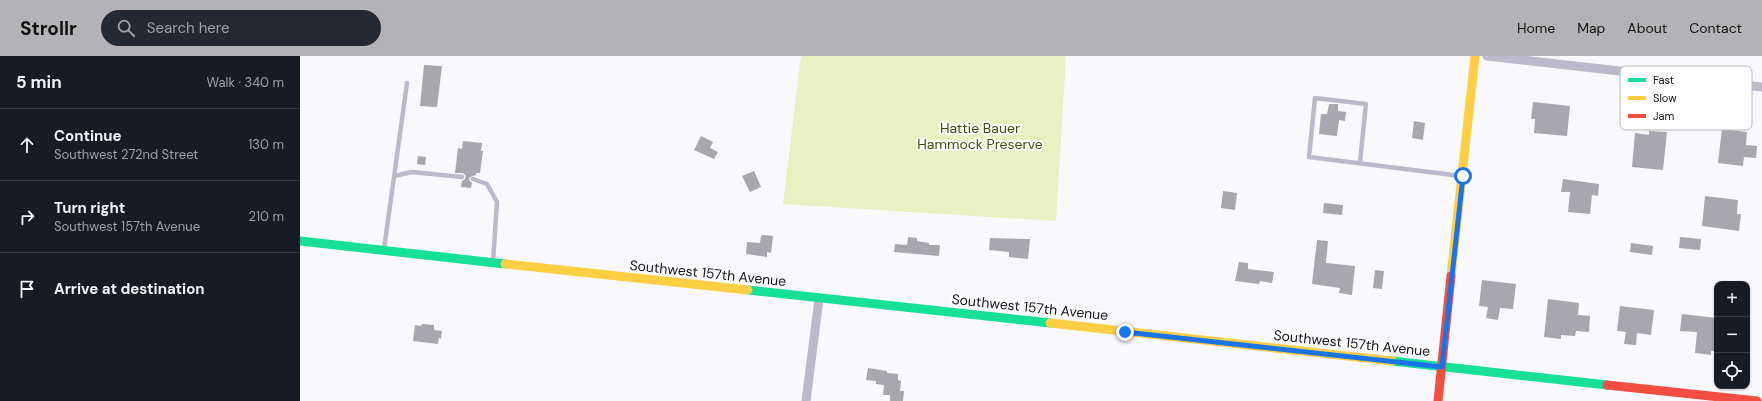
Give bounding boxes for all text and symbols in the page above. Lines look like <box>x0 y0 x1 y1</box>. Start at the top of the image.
search box <box>101 10 381 46</box>
text: Strollr <box>20 16 77 41</box>
icon: search <box>115 17 137 39</box>
text: Search here <box>147 18 230 38</box>
text: Home <box>1517 19 1555 37</box>
text: Map <box>1577 19 1605 37</box>
text: About <box>1627 19 1667 37</box>
text: Contact <box>1689 19 1742 37</box>
legend <box>1620 66 1752 130</box>
text: 5 min <box>16 71 62 93</box>
text: Fast <box>1653 73 1674 87</box>
text: Walk · 340 m <box>207 74 284 91</box>
text: Slow <box>1653 91 1677 105</box>
text: Jam <box>1653 109 1674 123</box>
park label: Hattie Bauer Hammock Preserve <box>917 119 1043 153</box>
text: Continue <box>54 126 122 146</box>
icon: ahead <box>16 134 38 156</box>
text: 130 m <box>248 136 284 153</box>
text: Southwest 272nd Street <box>54 146 198 163</box>
route start <box>1454 167 1472 185</box>
text: Turn right <box>54 198 125 218</box>
icon: right <box>16 206 38 228</box>
text: 210 m <box>249 208 284 225</box>
text: Southwest 157th Avenue <box>54 218 200 235</box>
street label: Southwest 157th Avenue <box>629 256 787 290</box>
icon: arrive <box>16 278 38 300</box>
text: Arrive at destination <box>54 279 205 299</box>
map controls <box>1714 281 1750 389</box>
button: + <box>1714 281 1750 317</box>
street label: Southwest 157th Avenue <box>951 290 1109 324</box>
button: − <box>1714 317 1750 353</box>
route end <box>1116 323 1134 341</box>
street label: Southwest 157th Avenue <box>1273 326 1431 360</box>
button: locate <box>1714 353 1750 389</box>

